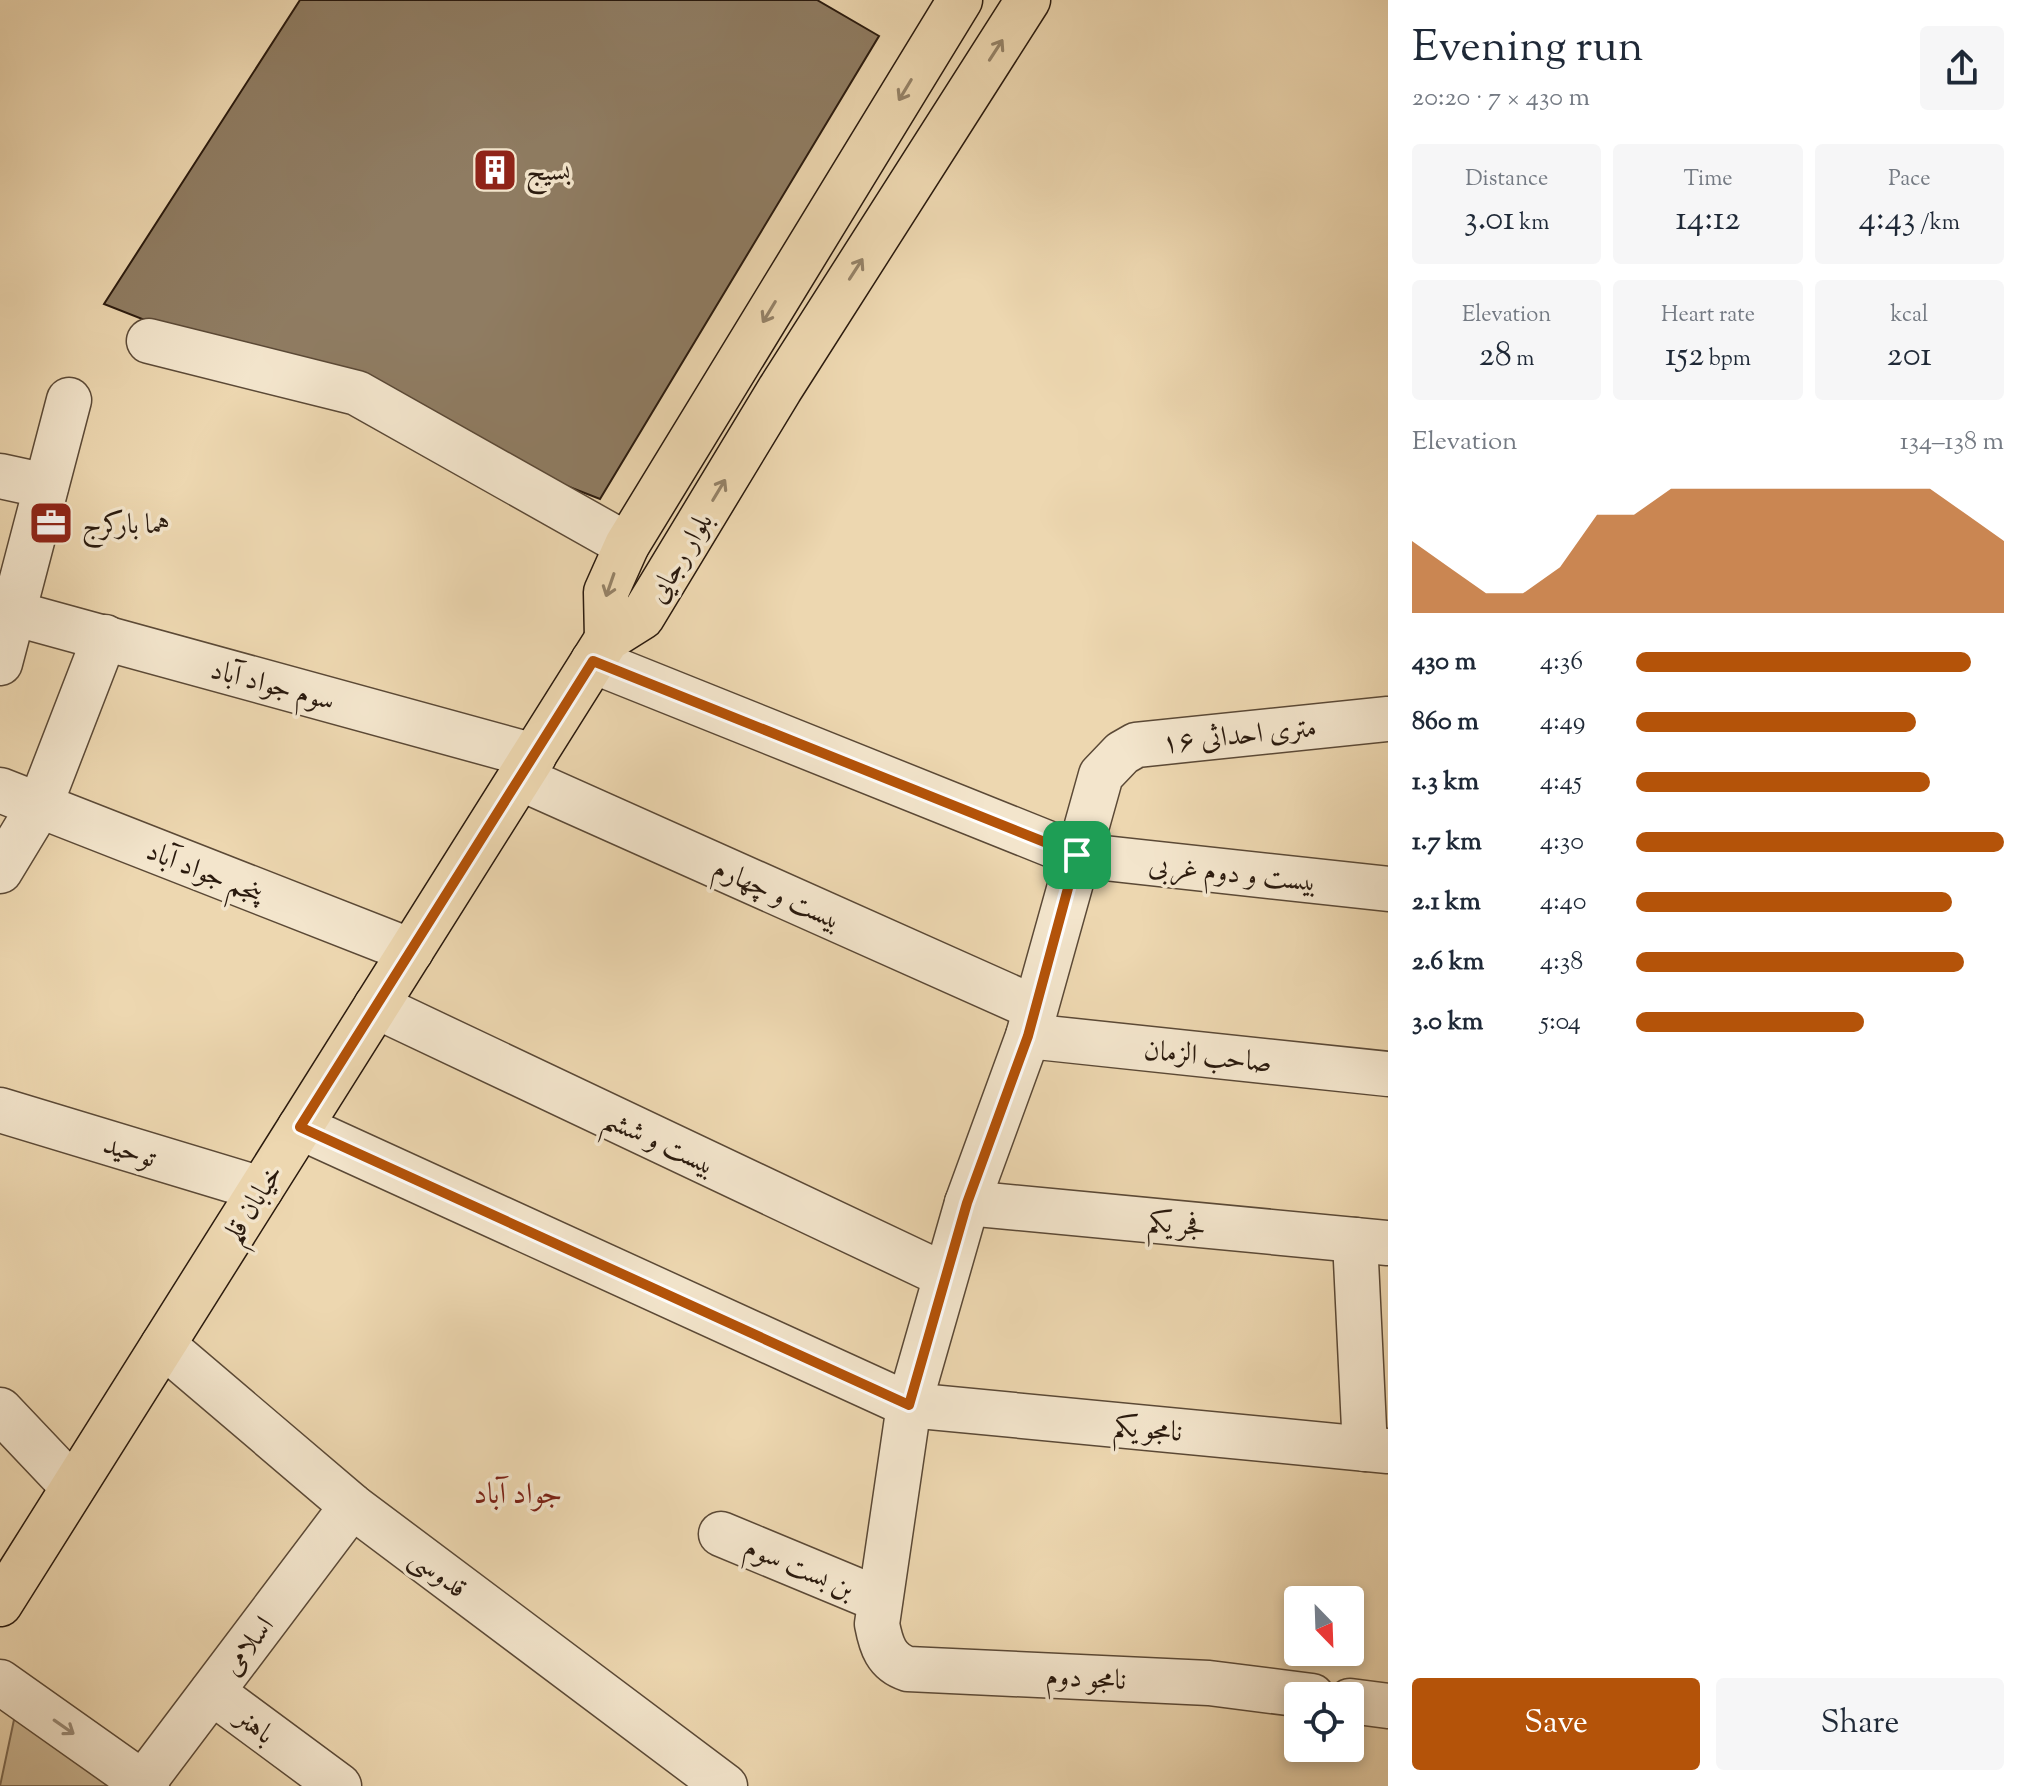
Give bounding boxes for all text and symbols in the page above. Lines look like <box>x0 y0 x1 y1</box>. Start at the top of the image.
text: Evening run <box>1412 18 1644 81</box>
button: share <box>1920 26 2004 110</box>
one-way arrow <box>989 39 1005 62</box>
one-way arrow <box>896 79 913 101</box>
text: 20:20 · 7 × 430 m <box>1412 80 1590 117</box>
building icon: بسیج <box>471 146 519 194</box>
place label: بسیج <box>526 153 571 195</box>
text: Distance <box>1465 164 1548 196</box>
text: Time <box>1684 164 1732 196</box>
text: Pace <box>1888 164 1930 196</box>
text: 3.01 <box>1464 196 1515 245</box>
text: 14:12 <box>1675 196 1741 245</box>
text: 4:43 <box>1859 196 1916 245</box>
text: km <box>1515 208 1549 240</box>
text: /km <box>1916 208 1960 240</box>
one-way arrow <box>848 259 865 281</box>
one-way arrow <box>761 300 777 323</box>
text: Elevation <box>1462 300 1551 332</box>
text: Heart rate <box>1661 300 1755 332</box>
text: kcal <box>1890 300 1928 332</box>
text: 28 <box>1479 332 1512 381</box>
text: 152 <box>1665 332 1704 381</box>
text: 201 <box>1887 332 1932 381</box>
text: m <box>1512 344 1535 376</box>
text: bpm <box>1704 344 1751 376</box>
text: Elevation <box>1412 424 1517 461</box>
text: 134–138 m <box>1900 424 2004 461</box>
one-way arrow <box>711 479 727 502</box>
office icon: هما بارکرج <box>27 499 75 547</box>
place label: هما بارکرج <box>82 506 170 549</box>
street label: بلوار رجایی <box>639 506 724 612</box>
one-way arrow <box>602 572 617 597</box>
text: 430 m <box>1412 644 1476 681</box>
text: 4:36 <box>1540 644 1583 681</box>
street label: سوم جواد آباد <box>205 651 339 725</box>
text: 860 m <box>1412 704 1479 741</box>
text: 4:49 <box>1540 704 1585 741</box>
street label: ۱۶ متری احداثی <box>1160 709 1319 765</box>
text: 1.3 km <box>1412 764 1479 801</box>
text: 4:45 <box>1540 764 1582 801</box>
pin <box>1043 821 1111 889</box>
text: 1.7 km <box>1412 824 1482 861</box>
text: 4:30 <box>1540 824 1584 861</box>
street label: پنجم جواد آباد <box>138 832 271 920</box>
icon: arrive <box>1055 833 1099 877</box>
street label: بیست و دوم غربی <box>1146 846 1319 906</box>
street label: بیست و چهارم <box>705 850 847 944</box>
text: 2.1 km <box>1412 884 1481 921</box>
text: 4:40 <box>1540 884 1587 921</box>
text: 2.6 km <box>1412 944 1484 981</box>
text: 4:38 <box>1540 944 1583 981</box>
text: 3.0 km <box>1412 1004 1483 1041</box>
text: 5:04 <box>1540 1004 1581 1041</box>
street label: صاحب الزمان <box>1142 1031 1274 1085</box>
street label: بیست و ششم <box>594 1100 721 1192</box>
street label: توحید <box>98 1126 161 1180</box>
street label: خیابان قلم <box>215 1157 300 1255</box>
street label: فجر یکم <box>1145 1204 1208 1252</box>
street label: نامجو یکم <box>1111 1408 1184 1458</box>
district label: جواد آباد <box>474 1474 562 1517</box>
street label: بن بست سوم <box>737 1529 860 1613</box>
street label: قدوسی <box>400 1540 474 1609</box>
north arrow <box>1284 1586 1364 1666</box>
map controls <box>1284 1586 1364 1762</box>
street label: اسلامی <box>214 1609 285 1685</box>
street label: نامجو دوم <box>1044 1658 1127 1704</box>
button: Save <box>1412 1678 1700 1770</box>
button: Share <box>1716 1678 2004 1770</box>
button: locate <box>1284 1682 1364 1762</box>
street label: باهنر <box>224 1698 282 1755</box>
one-way arrow <box>52 1719 74 1735</box>

